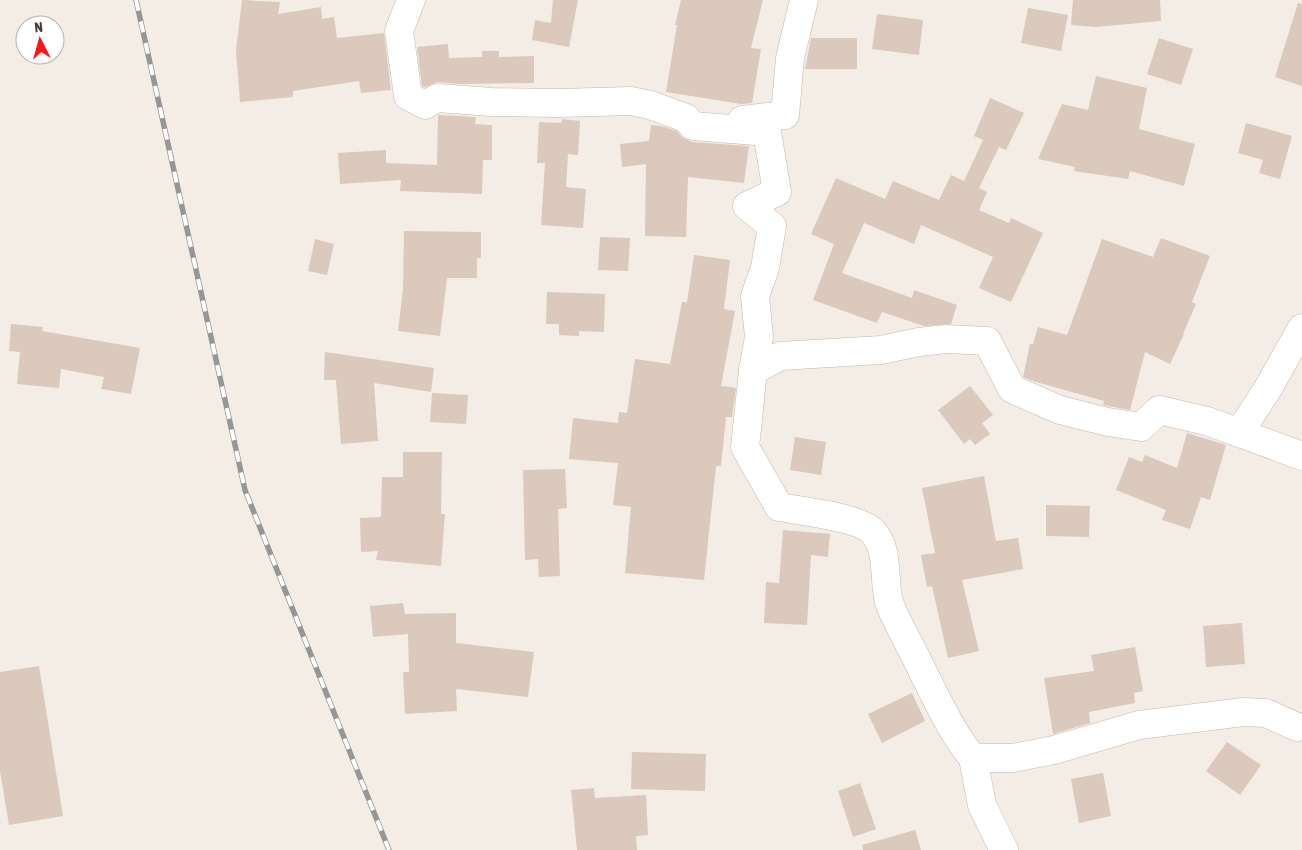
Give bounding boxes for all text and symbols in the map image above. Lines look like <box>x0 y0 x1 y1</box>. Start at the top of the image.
north arrow <box>15 15 65 65</box>
text: N <box>34 19 44 35</box>

